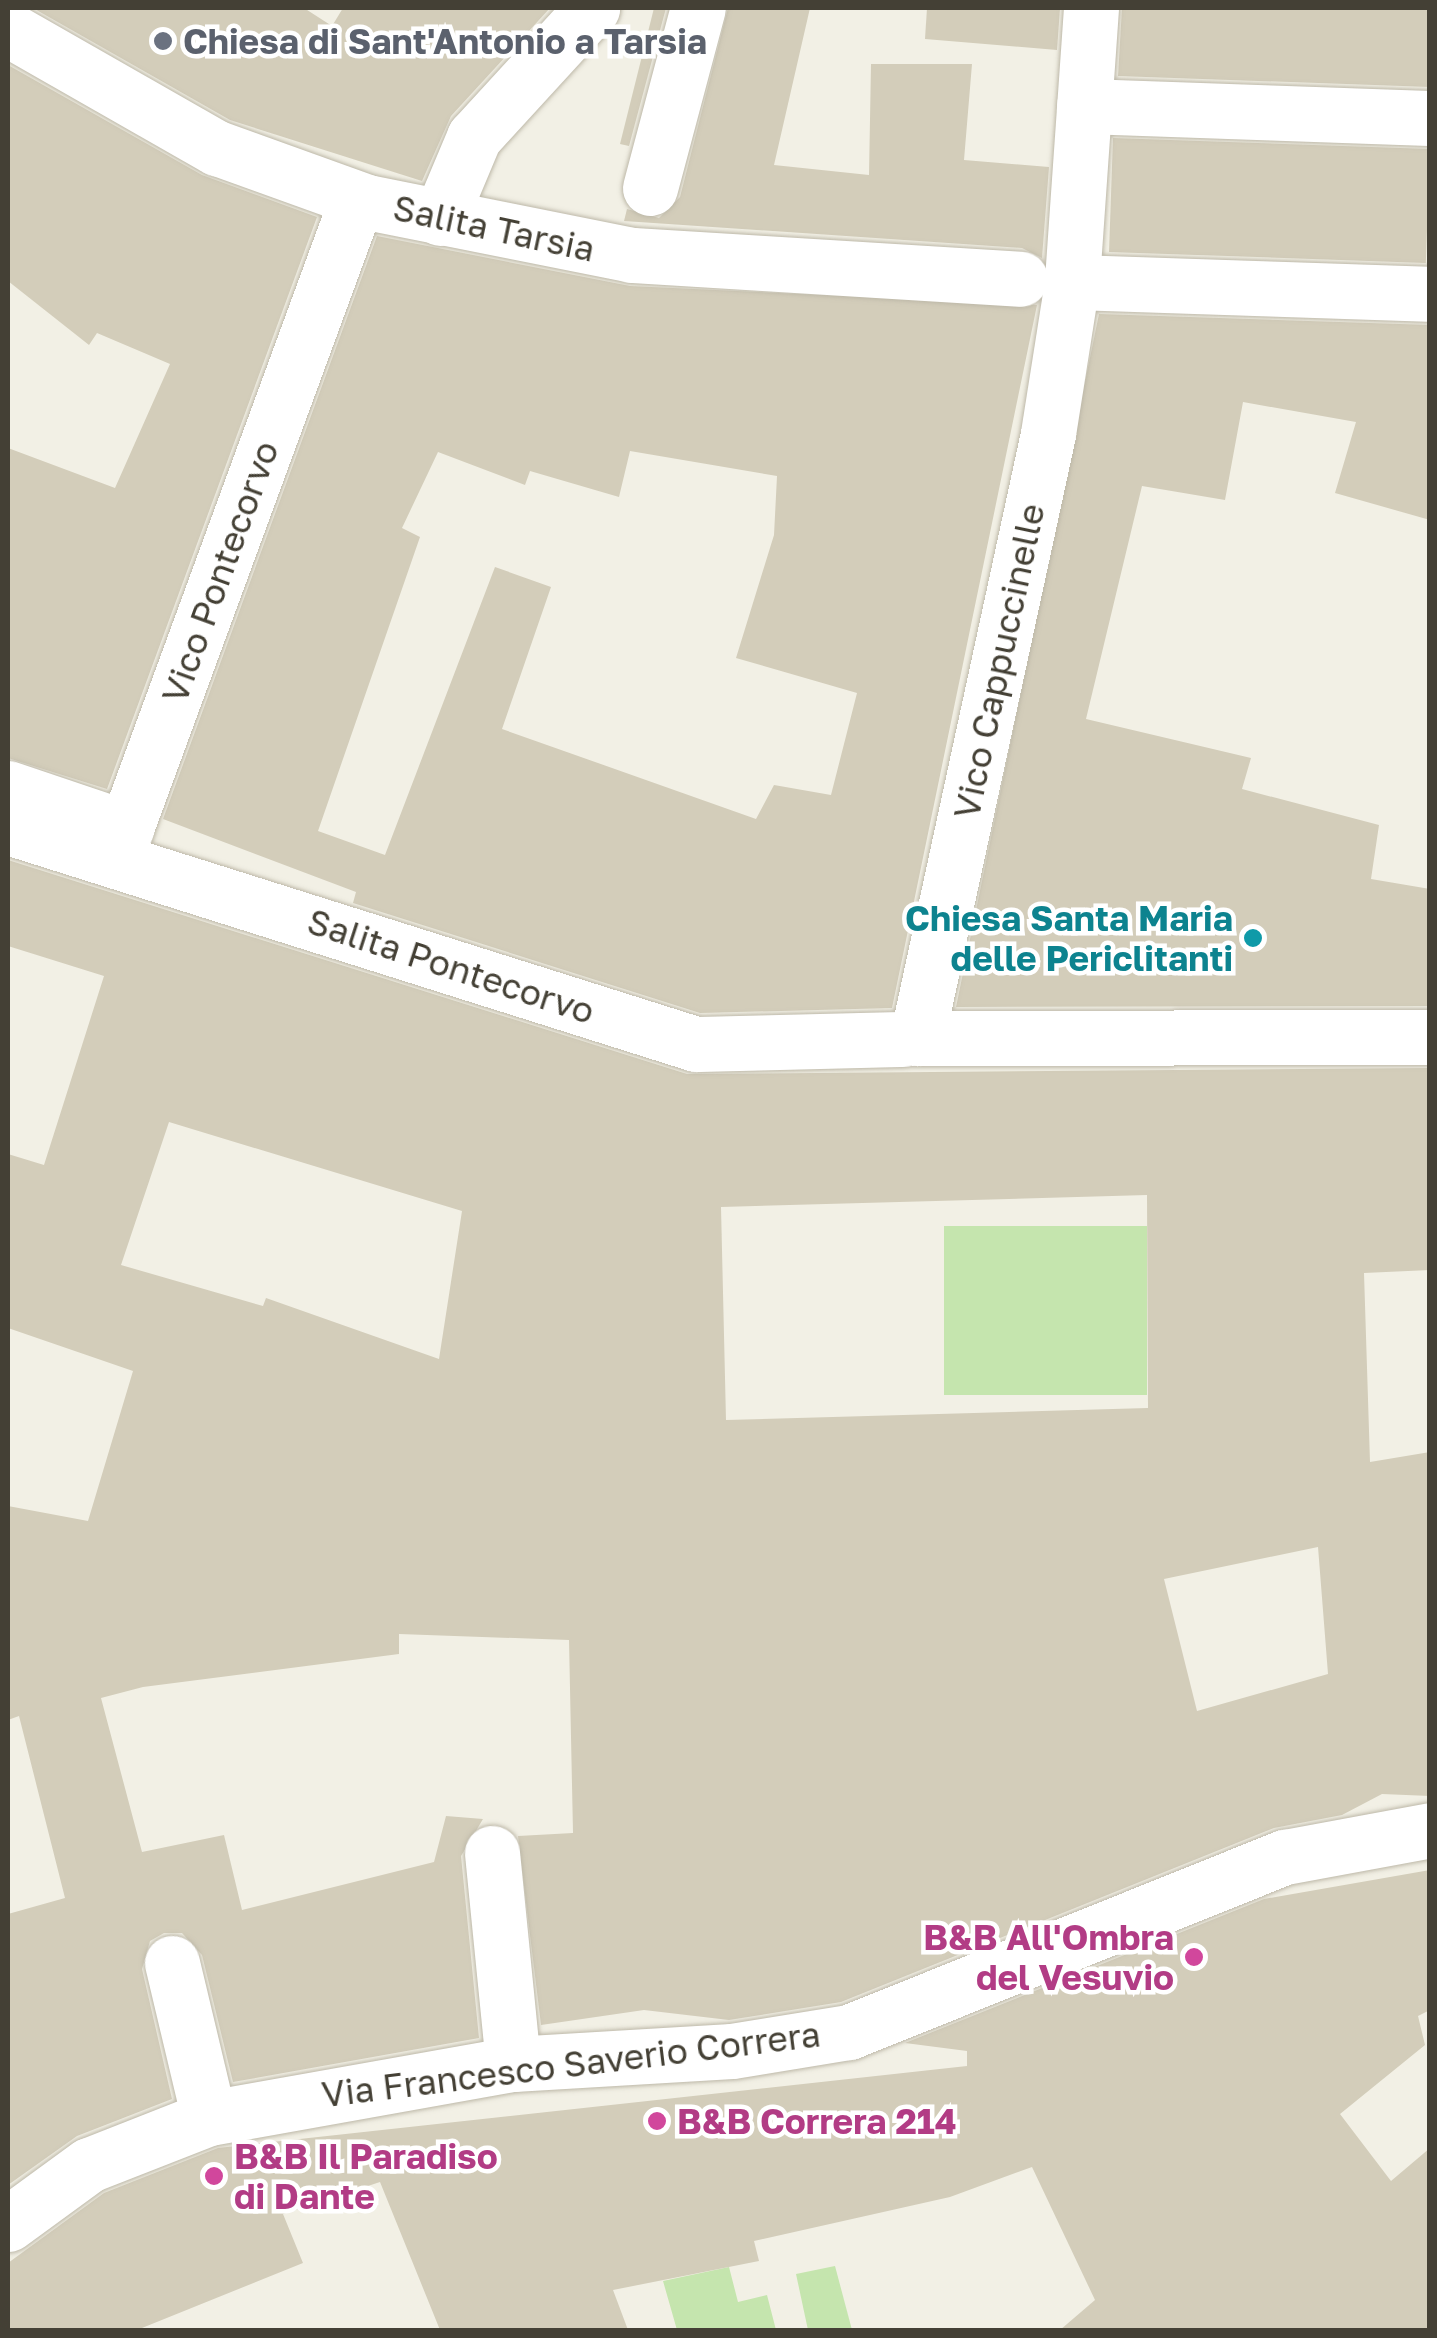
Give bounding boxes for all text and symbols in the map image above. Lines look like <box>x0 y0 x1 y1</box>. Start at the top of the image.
place label: Chiesa di Sant'Antonio a Tarsia <box>183 20 707 62</box>
marker: Chiesa di Sant'Antonio a Tarsia <box>152 30 174 52</box>
street label: Salita Tarsia <box>389 186 599 270</box>
street label: Vico Pontecorvo <box>153 435 287 709</box>
street label: Vico Cappuccinelle <box>945 500 1053 822</box>
place label: Chiesa Santa Maria delle Periclitanti <box>905 897 1233 979</box>
street label: Salita Pontecorvo <box>302 900 600 1032</box>
marker: Chiesa Santa Maria delle Periclitanti <box>1242 927 1264 949</box>
place label: B&B All'Ombra del Vesuvio <box>923 1916 1174 1998</box>
marker: B&B All'Ombra del Vesuvio <box>1183 1946 1205 1968</box>
street label: Via Francesco Saverio Correra <box>319 2013 823 2115</box>
place label: B&B Correra 214 <box>677 2100 957 2142</box>
marker: B&B Correra 214 <box>646 2110 668 2132</box>
place label: B&B Il Paradiso di Dante <box>234 2135 498 2217</box>
marker: B&B Il Paradiso di Dante <box>203 2165 225 2187</box>

